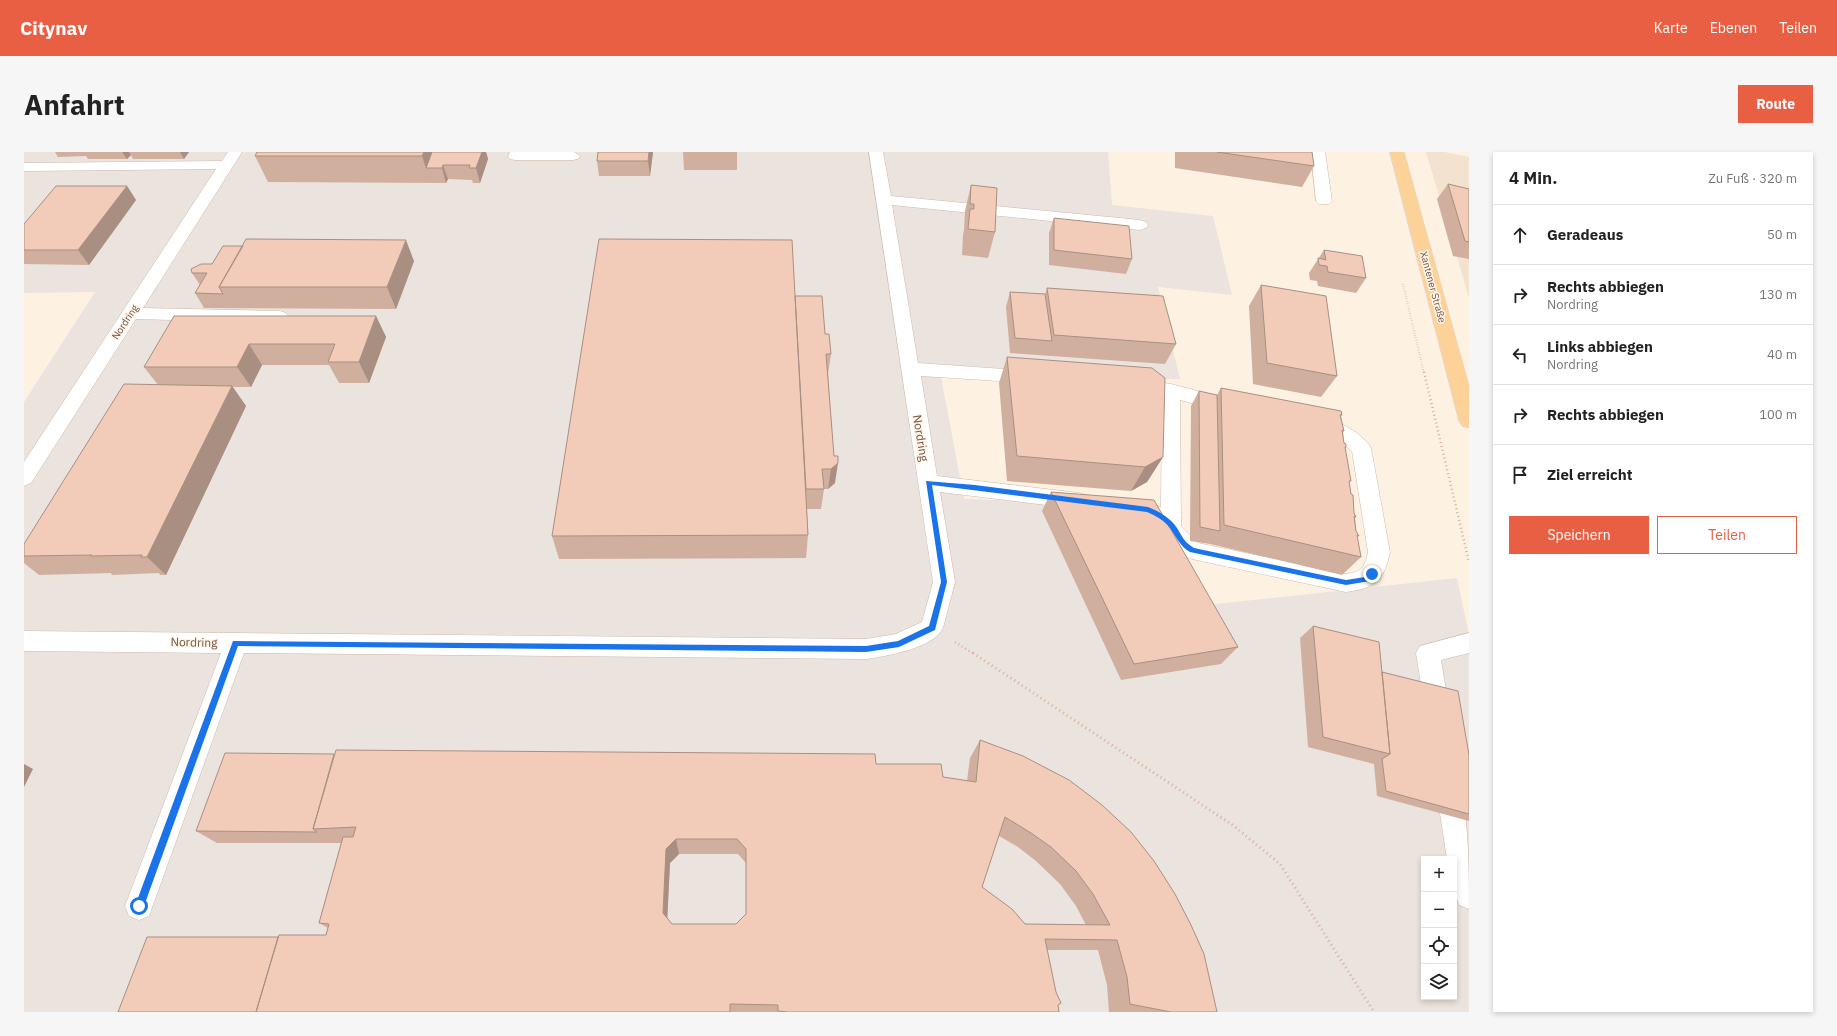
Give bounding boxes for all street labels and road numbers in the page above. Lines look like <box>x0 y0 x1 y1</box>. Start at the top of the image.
street label: Xantener Straße <box>1417 250 1449 325</box>
street label: Nordring <box>109 301 142 342</box>
street label: Nordring <box>910 414 932 463</box>
street label: Nordring <box>170 634 218 650</box>

